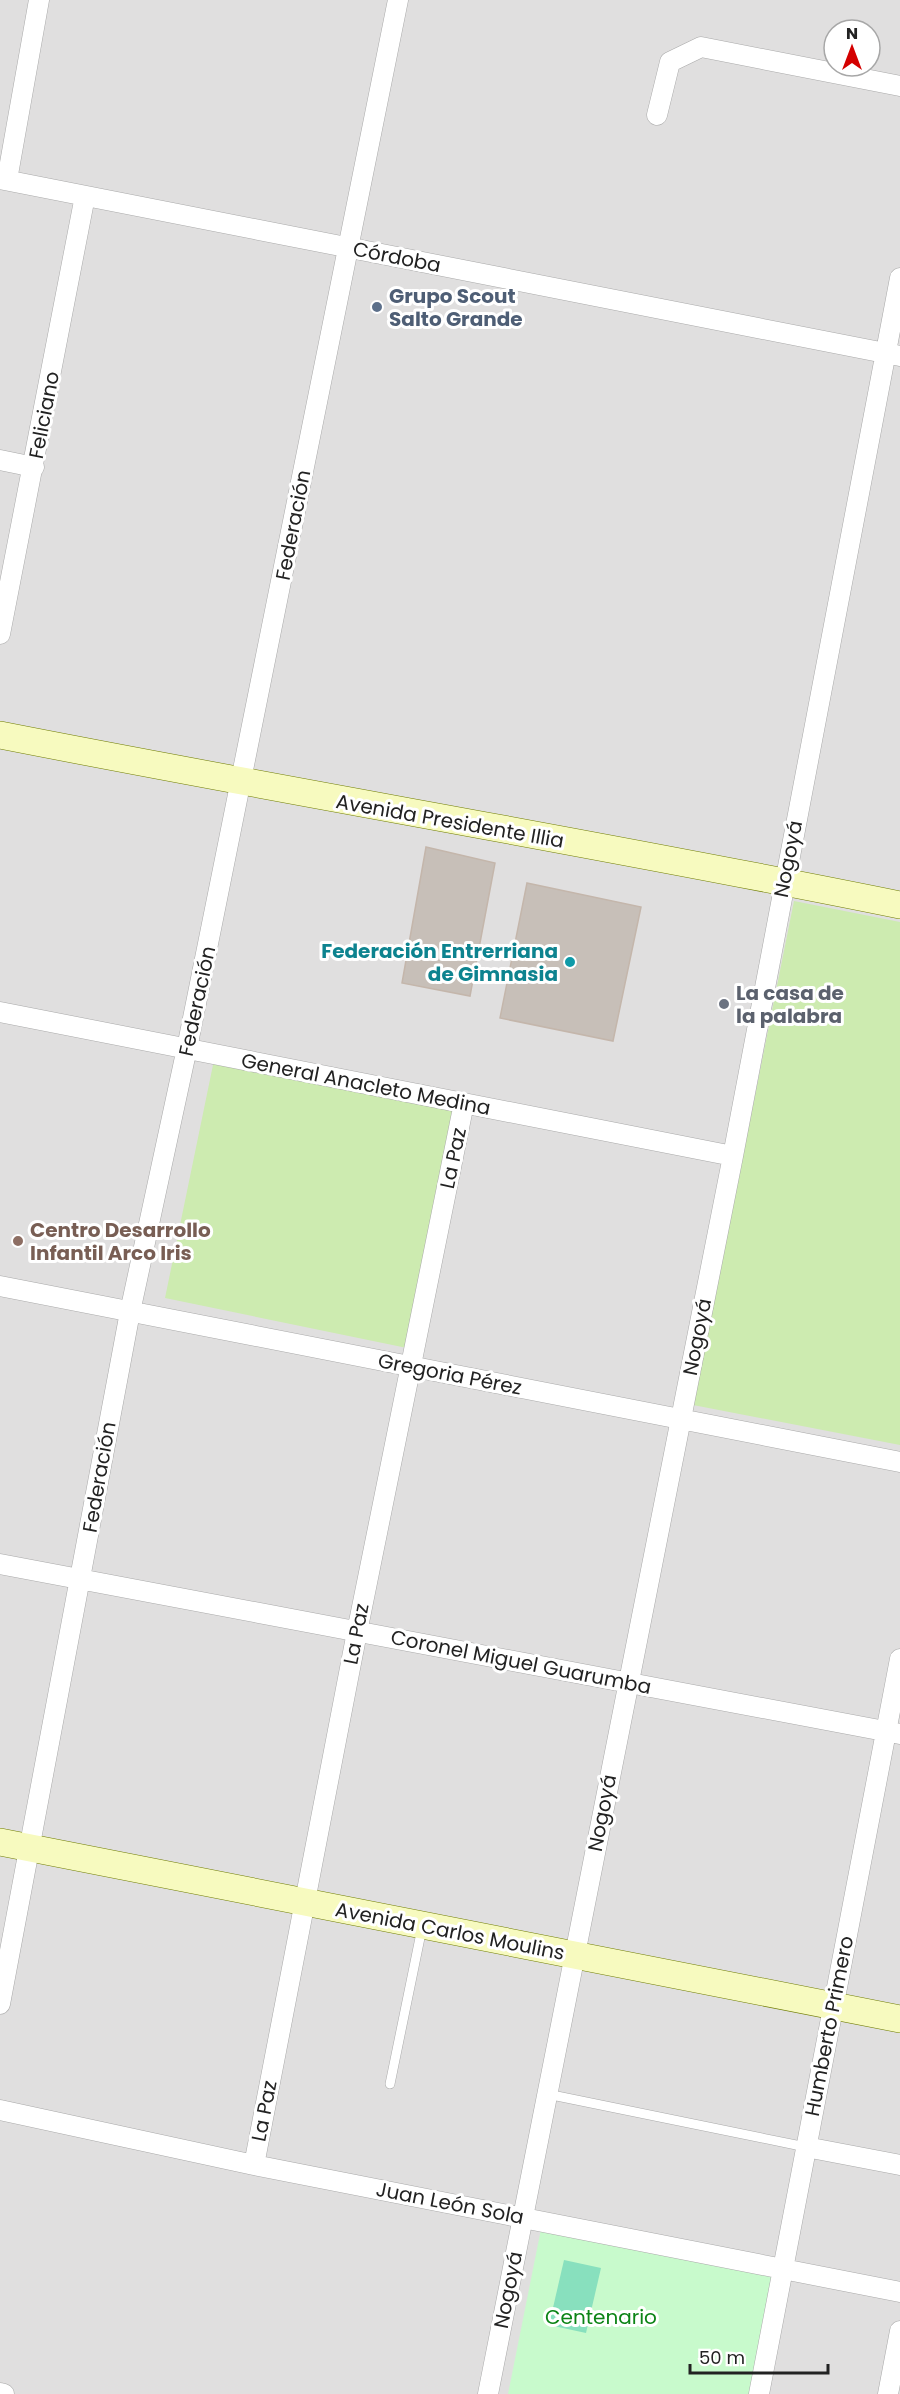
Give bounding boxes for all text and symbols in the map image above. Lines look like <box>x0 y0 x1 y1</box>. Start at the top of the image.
north arrow <box>822 18 882 78</box>
text: N <box>846 22 858 45</box>
street label: Córdoba <box>351 235 443 279</box>
place label: Grupo Scout Salto Grande <box>389 282 523 333</box>
marker: Grupo Scout Salto Grande <box>370 300 384 314</box>
street label: Feliciano <box>22 369 66 461</box>
street label: Federación <box>269 467 317 583</box>
street label: Avenida Presidente Illia <box>334 787 566 855</box>
street label: Nogoyá <box>767 818 809 900</box>
place label: Federación Entrerriana de Gimnasia <box>321 937 558 988</box>
street label: Federación <box>172 943 222 1059</box>
marker: Federación Entrerriana de Gimnasia <box>563 955 577 969</box>
place label: La casa de la palabra <box>736 979 844 1030</box>
marker: La casa de la palabra <box>717 997 731 1011</box>
street label: General Anacleto Medina <box>239 1046 493 1122</box>
street label: La Paz <box>433 1125 473 1191</box>
place label: Centro Desarrollo Infantil Arco Iris <box>30 1216 211 1267</box>
marker: Centro Desarrollo Infantil Arco Iris <box>11 1234 25 1248</box>
street label: Nogoyá <box>676 1296 718 1378</box>
street label: Gregoria Pérez <box>376 1346 524 1402</box>
street label: Federación <box>75 1419 123 1535</box>
street label: La Paz <box>336 1601 376 1667</box>
street label: Coronel Miguel Guarumba <box>388 1623 654 1701</box>
street label: Nogoyá <box>581 1772 623 1854</box>
street label: Avenida Carlos Moulins <box>333 1895 567 1967</box>
street label: Humberto Primero <box>798 1933 860 2119</box>
street label: La Paz <box>244 2078 284 2144</box>
street label: Juan León Sola <box>374 2175 526 2231</box>
street label: Nogoyá <box>487 2249 529 2331</box>
park label: Centenario <box>545 2303 657 2331</box>
scale bar <box>690 2337 828 2375</box>
text: 50 m <box>699 2345 745 2370</box>

